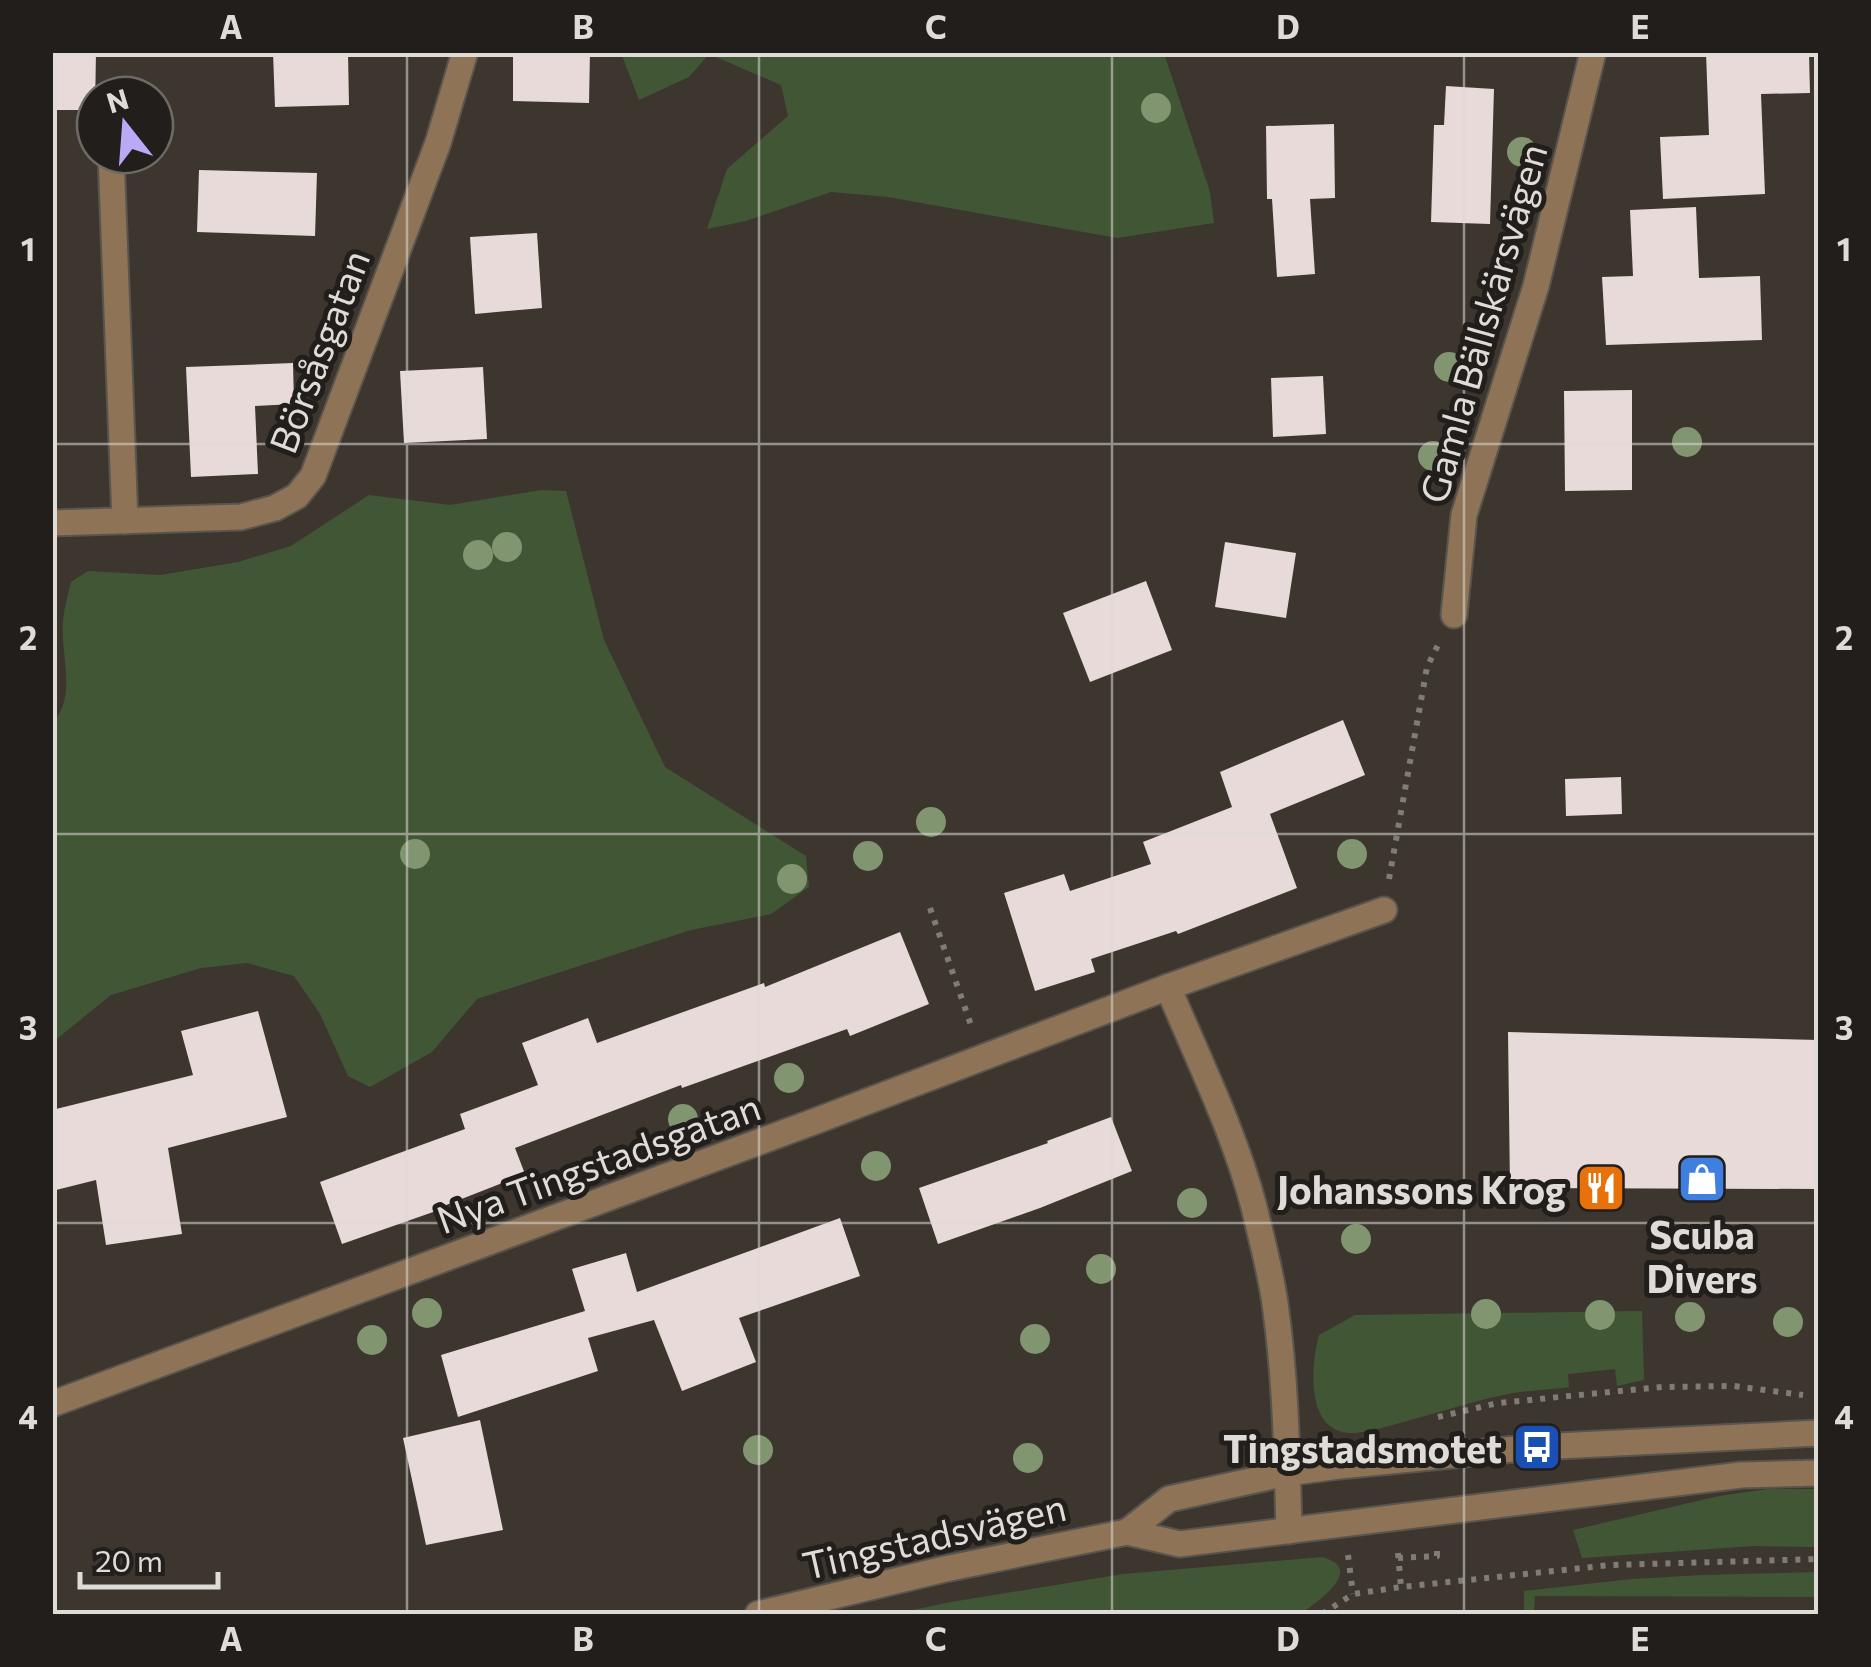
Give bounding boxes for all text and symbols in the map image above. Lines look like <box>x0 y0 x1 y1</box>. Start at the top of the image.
text: A <box>220 6 243 46</box>
text: B <box>572 6 594 46</box>
text: C <box>925 6 947 46</box>
text: D <box>1276 6 1300 46</box>
text: E <box>1630 6 1650 46</box>
north arrow <box>75 75 175 175</box>
text: N <box>102 81 132 119</box>
street label: Gamla Bällskärsvägen <box>1408 138 1556 508</box>
text: 1 <box>21 228 35 268</box>
text: 1 <box>1837 228 1851 268</box>
street label: Börsåsgatan <box>258 243 378 459</box>
text: 2 <box>19 617 37 657</box>
text: 2 <box>1835 617 1853 657</box>
text: 3 <box>19 1007 37 1047</box>
text: 3 <box>1835 1007 1853 1047</box>
street label: Nya Tingstadsgatan <box>430 1082 766 1242</box>
shop icon: Scuba Divers <box>1676 1153 1728 1205</box>
restaurant icon: Johanssons Krog <box>1575 1162 1627 1214</box>
place label: Johanssons Krog <box>1277 1165 1566 1212</box>
place label: Scuba Divers <box>1646 1210 1758 1301</box>
text: 4 <box>18 1396 38 1436</box>
text: 4 <box>1834 1396 1854 1436</box>
bus stop icon: Tingstadsmotet <box>1511 1421 1563 1473</box>
place label: Tingstadsmotet <box>1223 1424 1502 1471</box>
street label: Tingstadsvägen <box>798 1482 1070 1588</box>
scale bar <box>80 1527 218 1589</box>
text: 20 m <box>95 1541 163 1578</box>
text: A <box>220 1618 243 1658</box>
text: B <box>572 1618 594 1658</box>
text: C <box>925 1618 947 1658</box>
text: D <box>1276 1618 1300 1658</box>
text: E <box>1630 1618 1650 1658</box>

